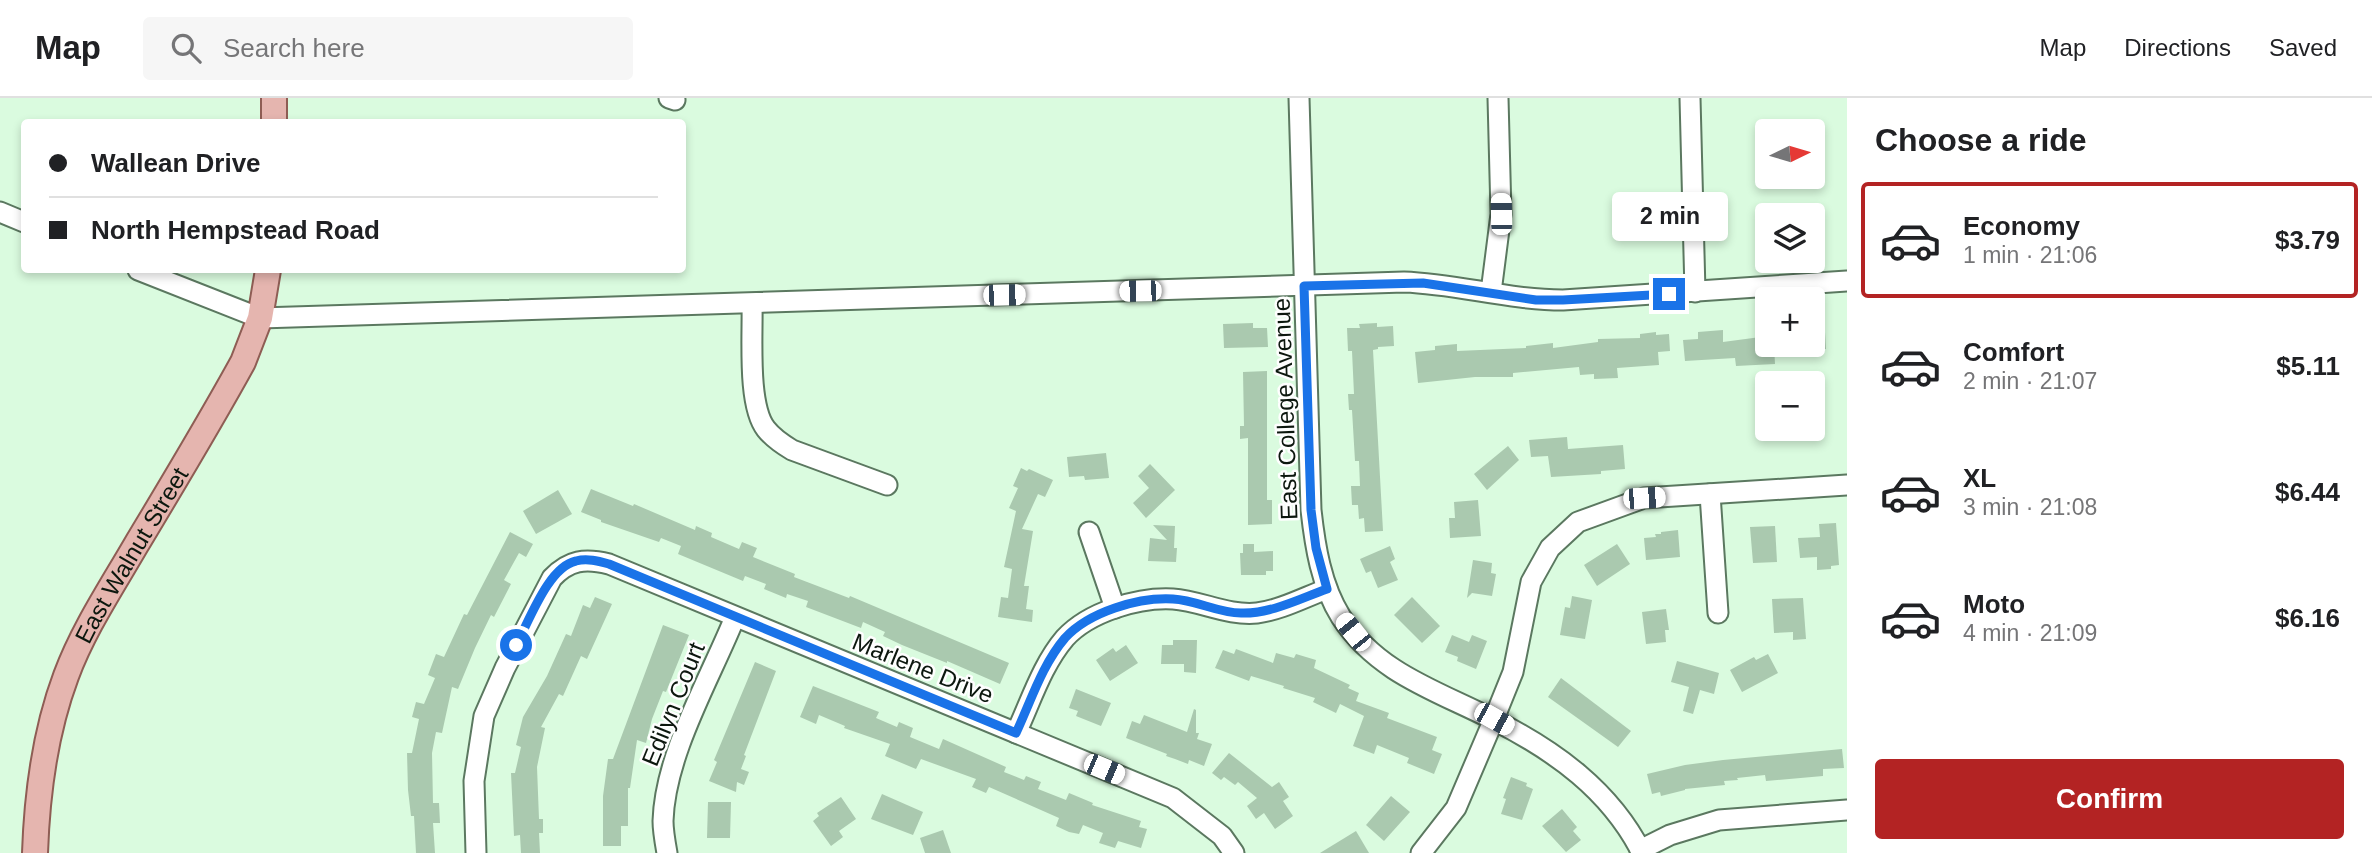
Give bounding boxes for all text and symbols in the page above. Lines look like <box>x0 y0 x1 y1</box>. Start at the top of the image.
search box <box>143 17 633 80</box>
text: Map <box>35 29 101 66</box>
icon: search <box>167 29 205 67</box>
text: Search here <box>223 33 365 63</box>
text: Map <box>2040 34 2086 61</box>
text: Directions <box>2124 34 2231 61</box>
text: Saved <box>2269 34 2337 61</box>
north arrow <box>1755 119 1825 189</box>
map controls <box>1755 119 1825 441</box>
text: Choose a ride <box>1875 122 2087 158</box>
text: Wallean Drive <box>91 148 261 178</box>
callout: 2 min <box>1611 192 1727 242</box>
car <box>1491 193 1512 235</box>
text: 2 min <box>1640 203 1700 229</box>
button: layers <box>1755 203 1825 273</box>
icon: car <box>1879 209 1942 272</box>
text: Economy <box>1963 211 2080 241</box>
text: North Hempstead Road <box>91 215 380 245</box>
text: $3.79 <box>2275 225 2340 255</box>
text: 1 min · 21:06 <box>1963 242 2097 268</box>
route end <box>1653 278 1685 310</box>
car <box>1119 280 1162 302</box>
car <box>983 284 1026 306</box>
button: + <box>1755 287 1825 357</box>
street label: East College Avenue <box>1268 297 1302 521</box>
icon: car <box>1879 335 1942 398</box>
text: Comfort <box>1963 337 2064 367</box>
text: $5.11 <box>2276 351 2340 381</box>
text: 2 min · 21:07 <box>1963 368 2097 394</box>
button: − <box>1755 371 1825 441</box>
icon: car <box>1879 461 1942 524</box>
street label: East Walnut Street <box>69 462 193 647</box>
text: XL <box>1963 463 1996 493</box>
text: $6.44 <box>2275 477 2340 507</box>
car <box>1623 486 1666 510</box>
text: 3 min · 21:08 <box>1963 494 2097 520</box>
icon: car <box>1879 587 1942 650</box>
text: Moto <box>1963 589 2025 619</box>
text: $6.16 <box>2275 603 2340 633</box>
car <box>1332 609 1375 655</box>
text: 4 min · 21:09 <box>1963 620 2097 646</box>
street label: Marlene Drive <box>849 628 997 708</box>
route start <box>500 629 532 661</box>
street label: Edilyn Court <box>636 638 710 770</box>
car <box>1471 700 1518 738</box>
car <box>1081 751 1128 787</box>
button: Confirm <box>1875 759 2344 839</box>

